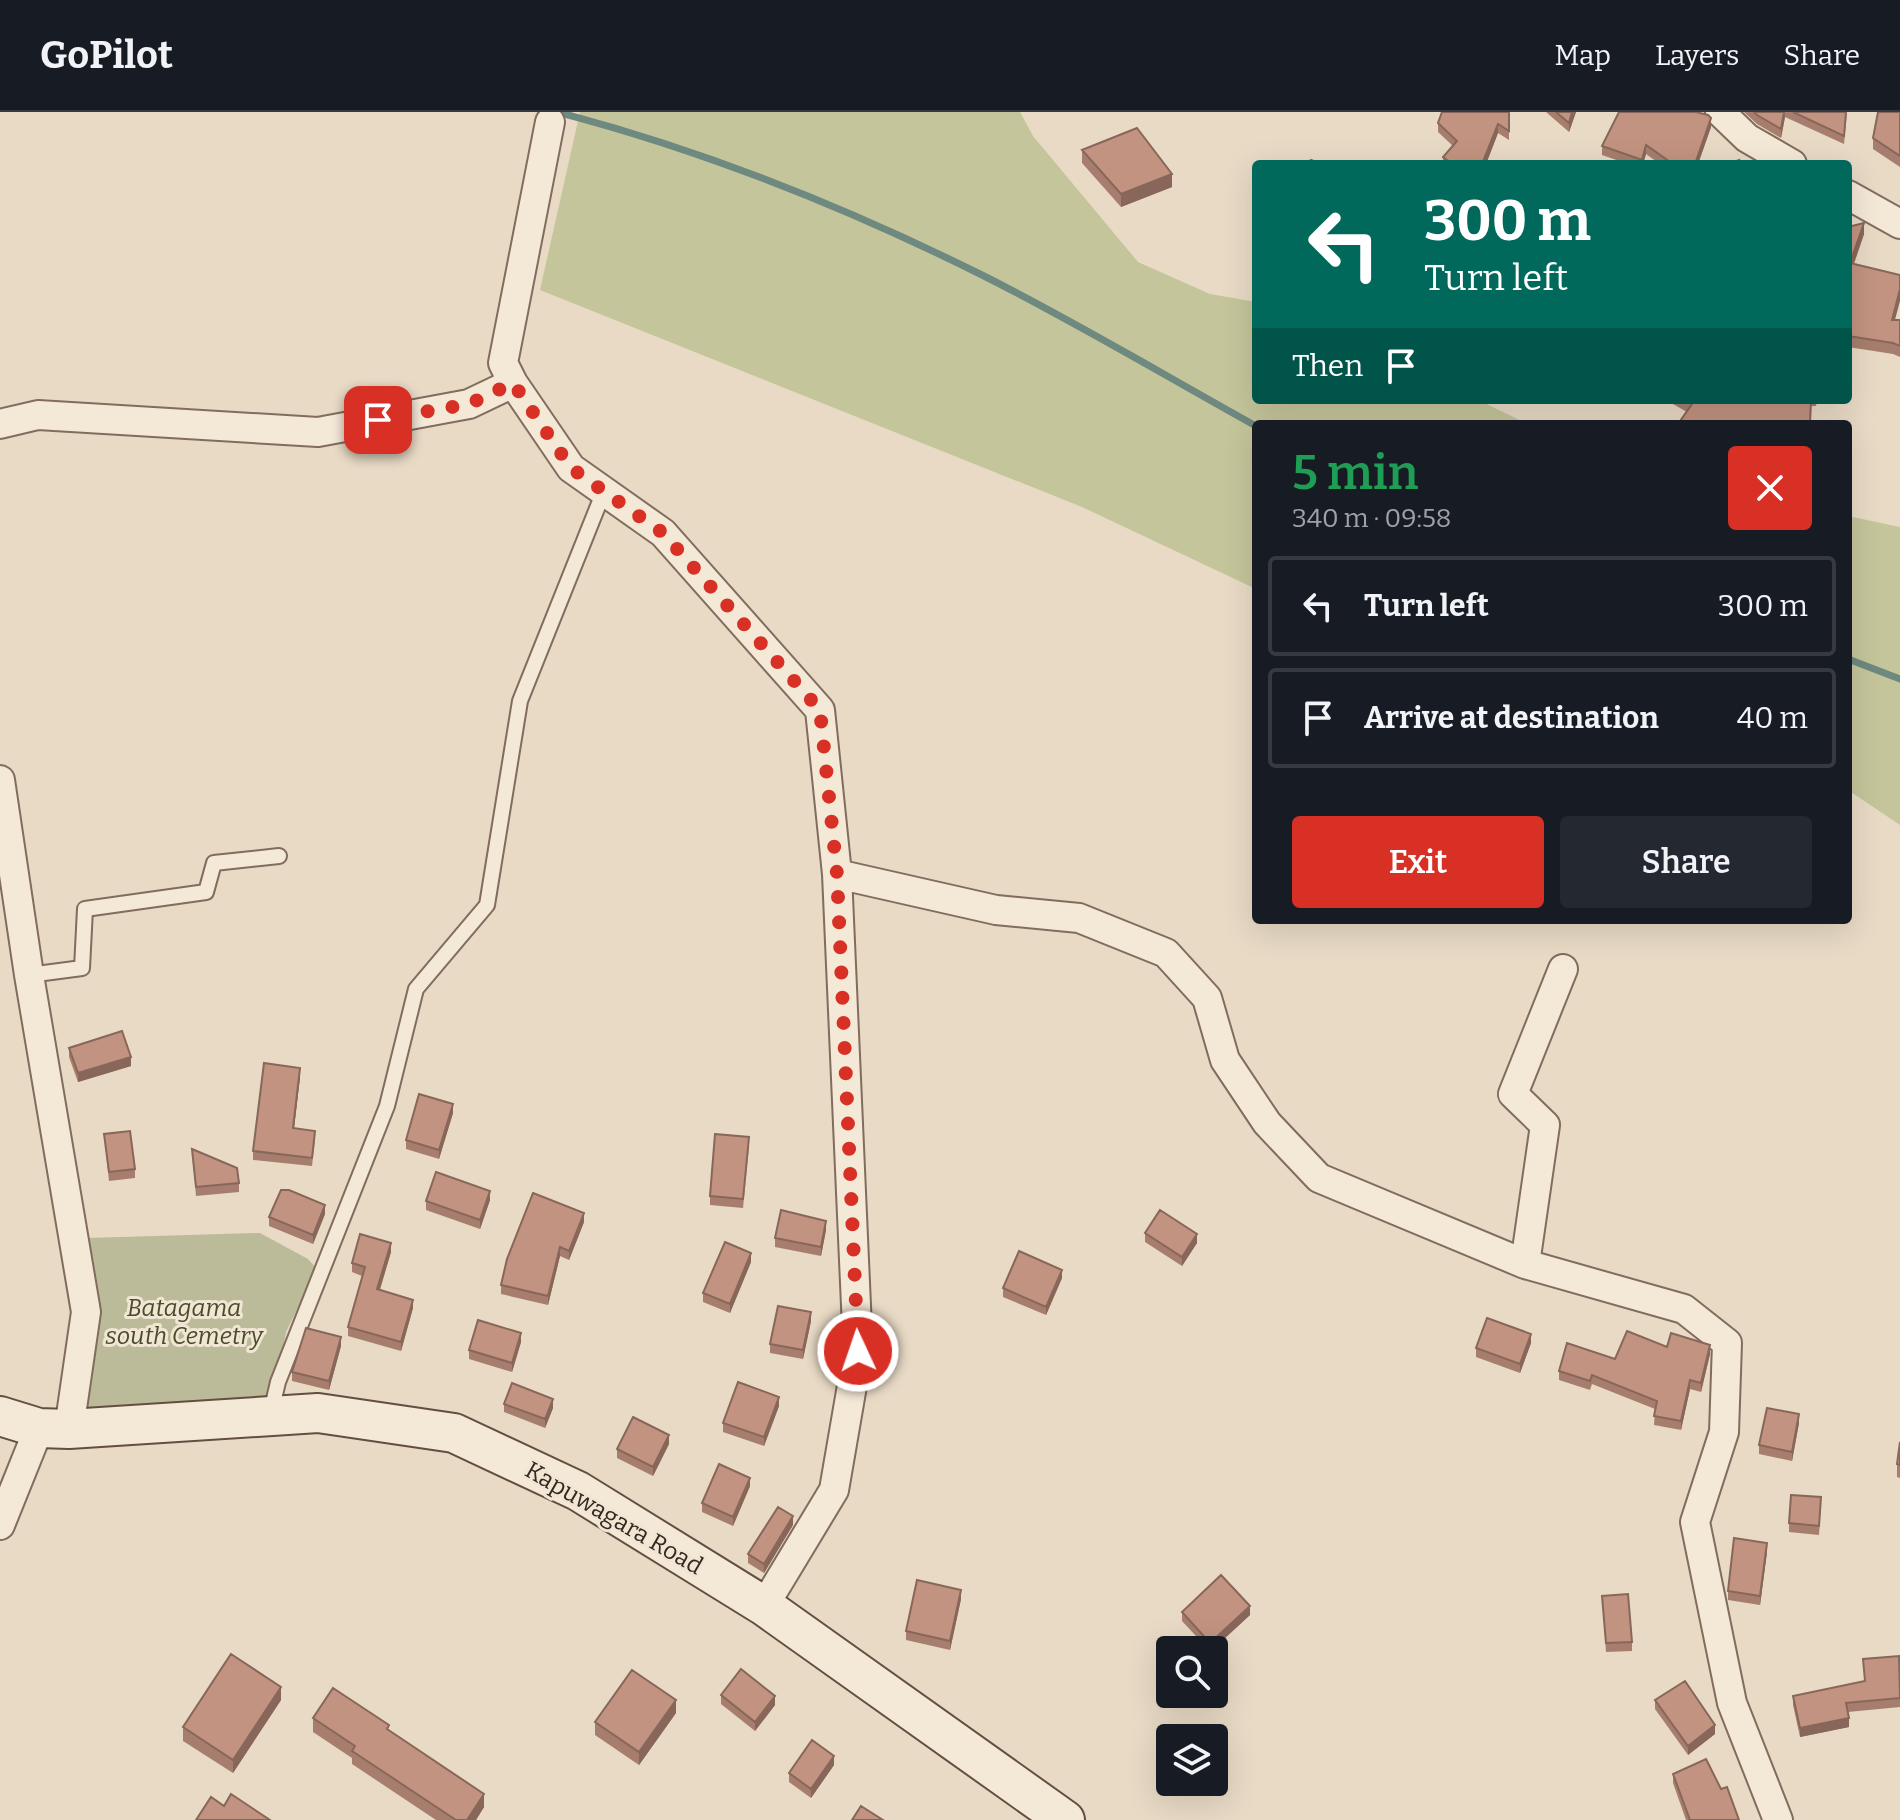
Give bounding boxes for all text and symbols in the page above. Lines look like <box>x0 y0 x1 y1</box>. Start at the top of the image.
text: GoPilot <box>40 32 173 78</box>
text: Map <box>1554 39 1611 72</box>
text: Layers <box>1655 39 1739 72</box>
text: Share <box>1783 39 1860 72</box>
text: 300 m <box>1424 188 1591 255</box>
icon: left <box>1292 192 1396 296</box>
text: Turn left <box>1424 256 1568 300</box>
icon: arrive <box>1379 344 1423 388</box>
text: Then <box>1292 348 1363 384</box>
pin <box>344 386 412 454</box>
icon: arrive <box>356 398 400 442</box>
text: 5 min <box>1292 444 1418 502</box>
button: close <box>1728 446 1812 530</box>
text: 340 m · 09:58 <box>1292 503 1451 534</box>
icon: left <box>1296 584 1340 628</box>
text: Turn left <box>1364 588 1489 624</box>
text: 300 m <box>1718 588 1808 624</box>
icon: arrive <box>1296 696 1340 740</box>
text: Arrive at destination <box>1364 700 1659 736</box>
text: 40 m <box>1737 700 1808 736</box>
button: Exit <box>1292 816 1544 908</box>
button: Share <box>1560 816 1812 908</box>
park label: Batagama south Cemetry <box>105 1294 264 1350</box>
position arrow <box>816 1309 900 1393</box>
street label: Kapuwagara Road <box>520 1456 708 1580</box>
map controls <box>1156 1636 1228 1796</box>
button: search <box>1156 1636 1228 1708</box>
button: layers <box>1156 1724 1228 1796</box>

